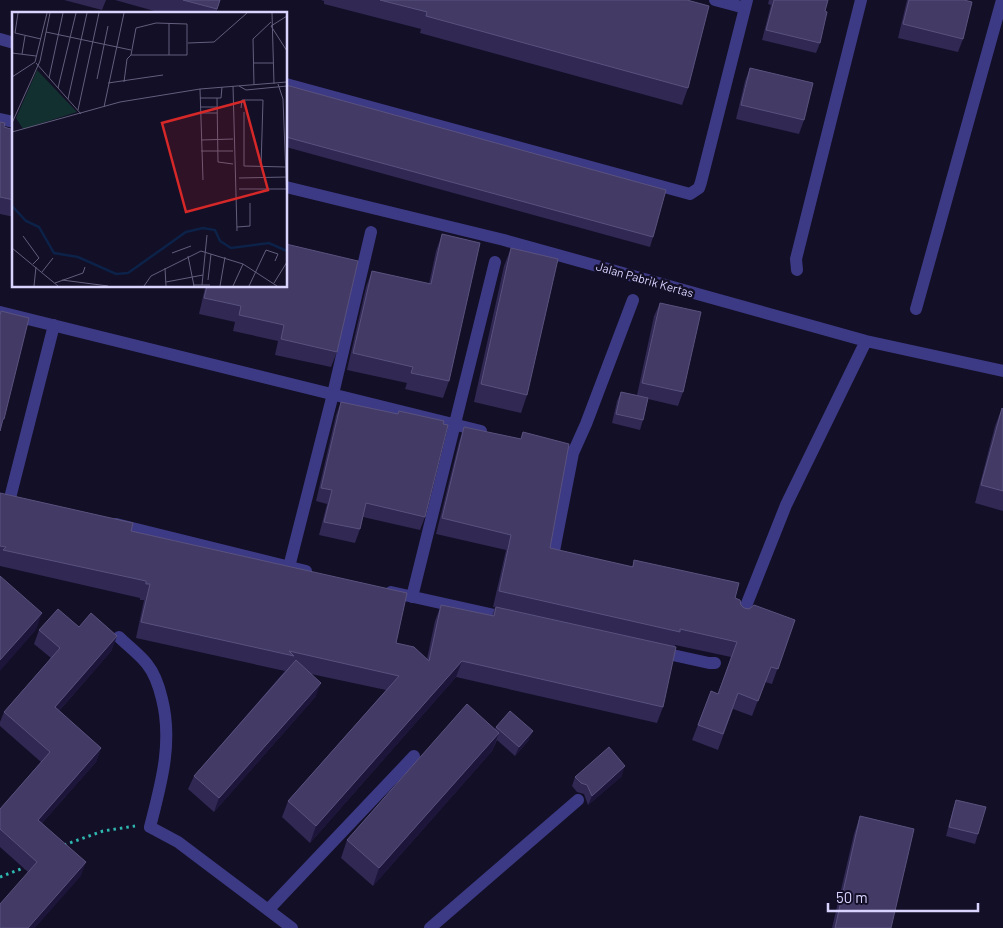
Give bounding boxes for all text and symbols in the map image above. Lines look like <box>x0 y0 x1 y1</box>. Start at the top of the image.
inset map <box>12 12 288 288</box>
street label: Jalan Pabrik Kertas <box>595 258 696 300</box>
scale bar <box>828 880 978 912</box>
text: 50 m <box>836 888 868 906</box>

